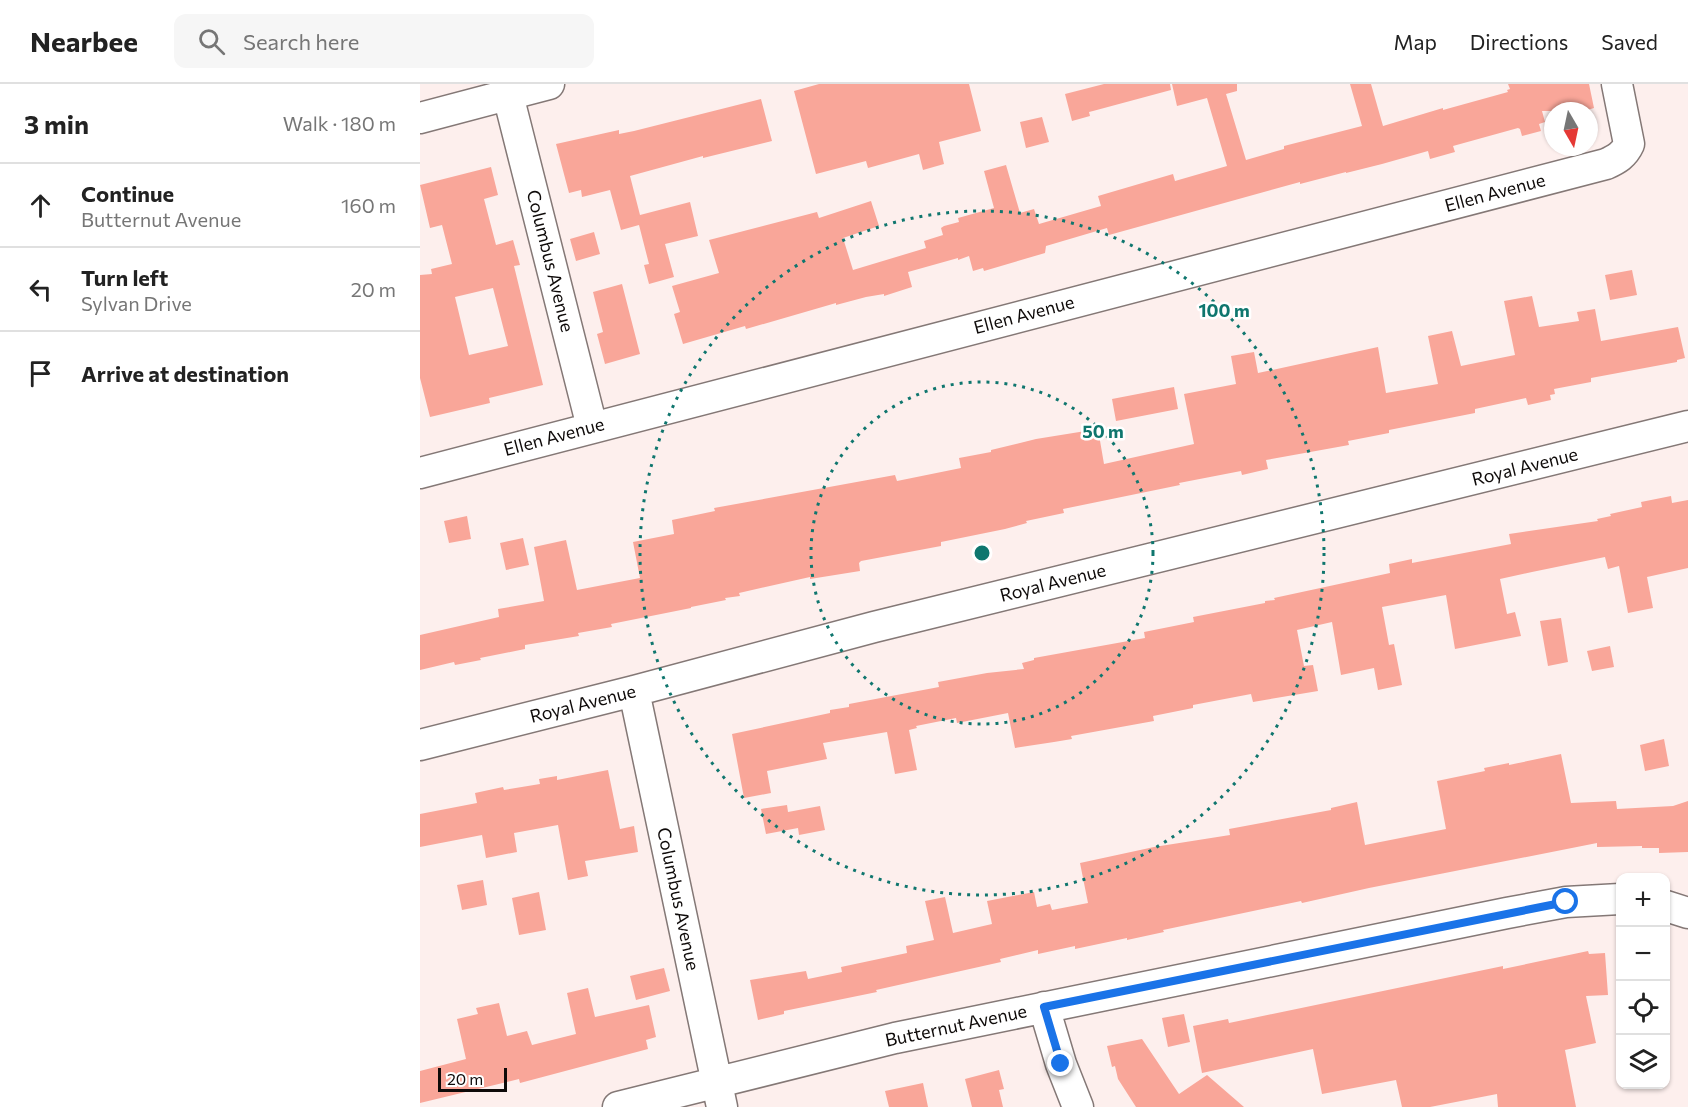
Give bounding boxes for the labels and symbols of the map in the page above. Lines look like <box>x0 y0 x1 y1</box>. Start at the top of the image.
north arrow <box>1544 102 1598 156</box>
street label: Ellen Avenue <box>1442 168 1547 216</box>
street label: Columbus Avenue <box>523 187 579 334</box>
street label: Ellen Avenue <box>971 290 1076 338</box>
text: 100 m <box>1198 299 1250 321</box>
street label: Ellen Avenue <box>501 412 606 460</box>
text: 50 m <box>1082 420 1124 442</box>
street label: Royal Avenue <box>1469 442 1580 490</box>
centre of rings <box>972 543 992 563</box>
street label: Royal Avenue <box>997 558 1108 606</box>
street label: Royal Avenue <box>527 679 638 727</box>
street label: Columbus Avenue <box>653 825 705 972</box>
route start <box>1552 888 1578 914</box>
street label: Butternut Avenue <box>883 999 1029 1051</box>
route end <box>1047 1050 1073 1076</box>
scale bar <box>438 1065 507 1092</box>

